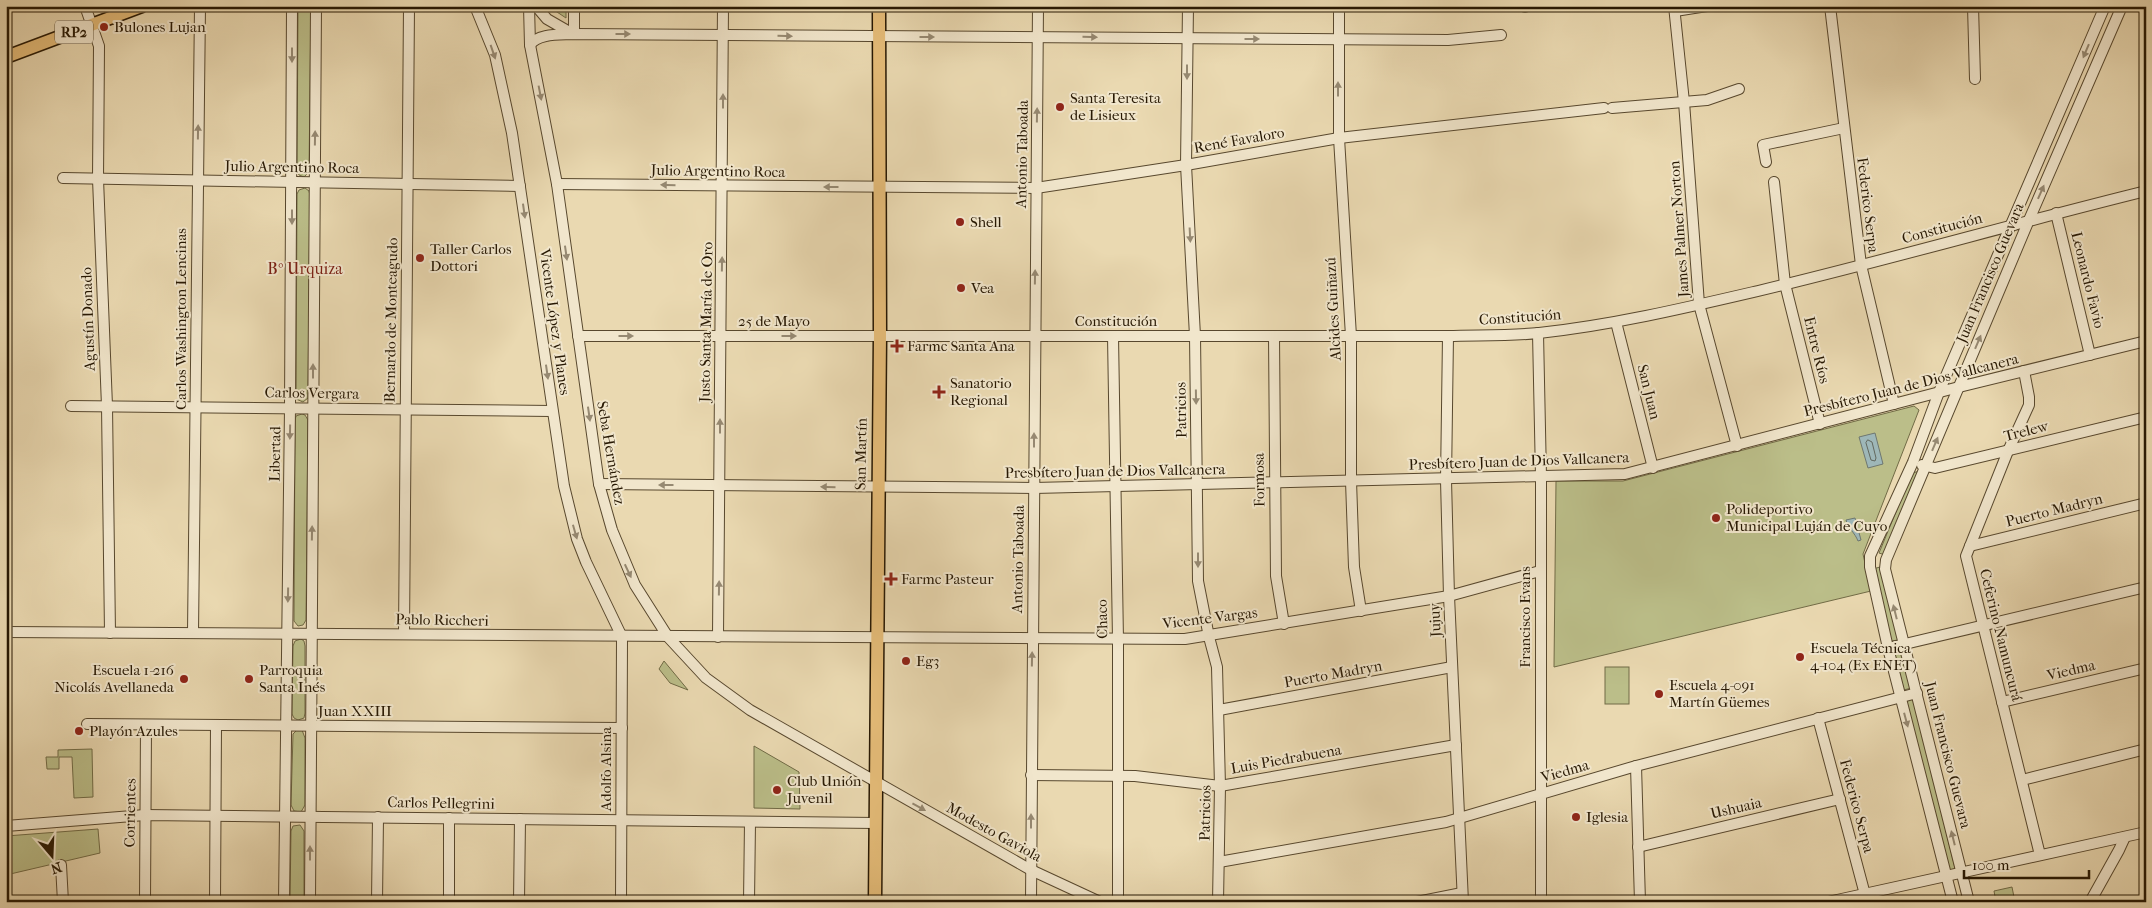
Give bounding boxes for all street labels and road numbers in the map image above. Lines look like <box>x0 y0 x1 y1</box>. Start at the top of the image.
road number: RP2 <box>55 21 93 44</box>
street label: Antonio Taboada <box>1012 99 1032 209</box>
street label: René Favaloro <box>1192 123 1286 157</box>
street label: Federico Serpa <box>1853 156 1883 255</box>
street label: Julio Argentino Roca <box>224 157 360 177</box>
street label: James Palmer Norton <box>1665 160 1693 299</box>
street label: Julio Argentino Roca <box>650 161 786 181</box>
street label: Juan Francisco Guevara <box>1952 199 2028 347</box>
street label: Constitución <box>1900 209 1984 247</box>
street label: Carlos Washington Lencinas <box>172 228 190 410</box>
street label: Leonardo Favio <box>2067 230 2109 331</box>
street label: Bernardo de Monteagudo <box>381 237 401 403</box>
street label: Justo Santa María de Oro <box>696 241 716 403</box>
street label: Vicente López y Planes <box>536 247 574 397</box>
street label: Alcides Guiñazú <box>1321 256 1345 362</box>
street label: Agustín Donado <box>77 266 99 372</box>
street label: Constitución <box>1478 305 1562 329</box>
street label: 25 de Mayo <box>738 312 810 330</box>
street label: Constitución <box>1075 312 1158 330</box>
street label: Entre Ríos <box>1800 315 1834 386</box>
street label: Presbítero Juan de Dios Vallcanera <box>1802 349 2021 420</box>
street label: San Juan <box>1633 363 1665 422</box>
street label: Patricios <box>1172 381 1190 438</box>
street label: Carlos Vergara <box>265 383 361 403</box>
street label: Seba Hernández <box>593 400 629 507</box>
street label: San Martín <box>851 417 871 490</box>
street label: Trelew <box>2002 417 2051 445</box>
street label: Libertad <box>266 425 284 482</box>
street label: Presbítero Juan de Dios Vallcanera <box>1408 448 1631 474</box>
street label: Formosa <box>1250 452 1268 507</box>
street label: Presbítero Juan de Dios Vallcanera <box>1004 460 1227 482</box>
street label: Puerto Madryn <box>2004 489 2105 531</box>
street label: Antonio Taboada <box>1008 504 1028 614</box>
street label: Francisco Evans <box>1516 566 1534 668</box>
street label: Ceferino Namuncurá <box>1976 567 2026 704</box>
street label: Chaco <box>1093 599 1111 639</box>
street label: Jujuy <box>1425 602 1445 638</box>
street label: Vicente Vargas <box>1161 603 1259 633</box>
street label: Pablo Riccheri <box>395 610 489 630</box>
street label: Viedma <box>2044 655 2098 685</box>
street label: Puerto Madryn <box>1283 656 1384 691</box>
street label: Juan Francisco Guevara <box>1921 679 1975 831</box>
street label: Juan XXIII <box>317 702 392 720</box>
street label: Adolfo Alsina <box>597 726 615 812</box>
street label: Luis Piedrabuena <box>1229 740 1344 778</box>
street label: Viedma <box>1538 755 1592 787</box>
street label: Federico Serpa <box>1836 757 1878 856</box>
street label: Corrientes <box>120 778 140 848</box>
street label: Patricios <box>1196 784 1214 841</box>
street label: Carlos Pellegrini <box>387 793 495 813</box>
street label: Ushuaia <box>1709 793 1764 823</box>
street label: Modesto Gaviola <box>943 798 1046 866</box>

